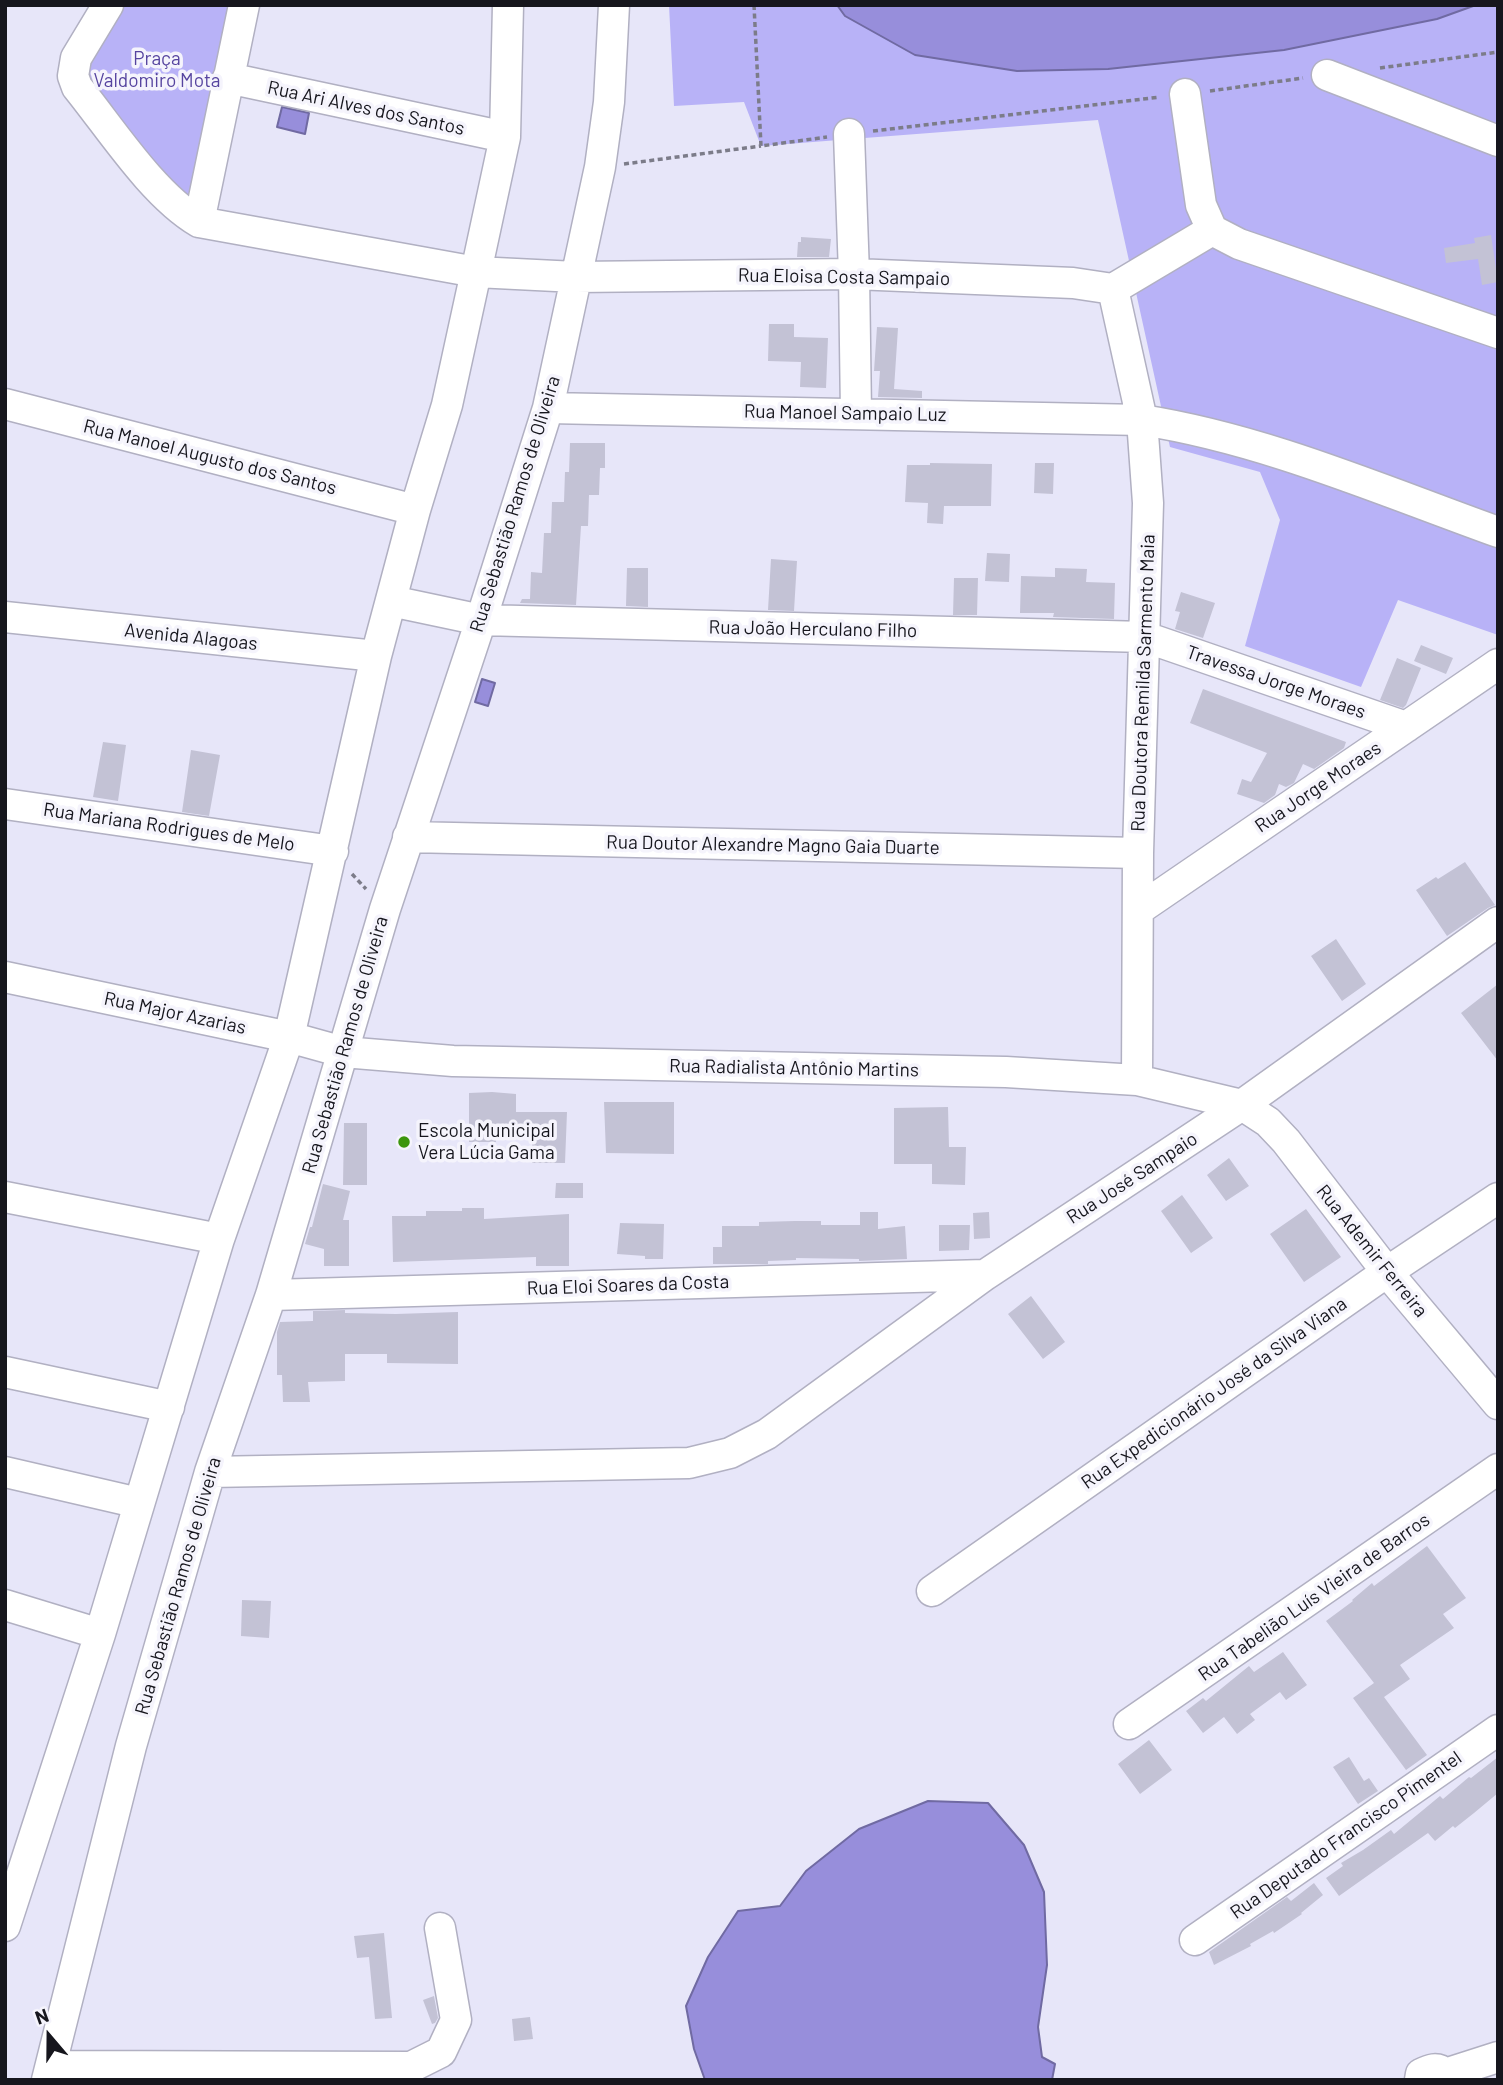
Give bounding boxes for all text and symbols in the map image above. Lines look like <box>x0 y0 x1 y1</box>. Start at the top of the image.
park label: Praça Valdomiro Mota <box>93 48 221 92</box>
street label: Rua Ari Alves dos Santos <box>265 76 467 140</box>
street label: Rua Eloisa Costa Sampaio <box>738 264 950 290</box>
street label: Rua Sebastião Ramos de Oliveira <box>465 373 565 635</box>
street label: Rua Manoel Sampaio Luz <box>744 400 946 426</box>
street label: Rua Manoel Augusto dos Santos <box>81 414 339 500</box>
street label: Rua Doutora Remilda Sarmento Maia <box>1126 534 1160 832</box>
street label: Rua João Herculano Filho <box>709 616 917 642</box>
street label: Avenida Alagoas <box>123 619 259 655</box>
street label: Travessa Jorge Moraes <box>1183 641 1369 723</box>
street label: Rua Jorge Moraes <box>1251 736 1385 838</box>
street label: Rua Mariana Rodrigues de Melo <box>42 798 296 856</box>
street label: Rua Doutor Alexandre Magno Gaia Duarte <box>606 831 940 859</box>
street label: Rua Sebastião Ramos de Oliveira <box>297 914 393 1176</box>
street label: Rua Major Azarias <box>102 987 248 1039</box>
street label: Rua Radialista Antônio Martins <box>669 1054 919 1082</box>
place label: Escola Municipal Vera Lúcia Gama <box>418 1120 555 1164</box>
street label: Rua José Sampaio <box>1062 1127 1202 1229</box>
marker: Escola Municipal Vera Lúcia Gama <box>396 1134 412 1150</box>
street label: Rua Ademir Ferreira <box>1312 1180 1432 1322</box>
street label: Rua Eloi Soares da Costa <box>526 1270 730 1300</box>
street label: Rua Expedicionário José da Silva Viana <box>1077 1292 1351 1494</box>
street label: Rua Sebastião Ramos de Oliveira <box>130 1455 226 1717</box>
street label: Rua Tabelião Luís Vieira de Barros <box>1194 1508 1434 1686</box>
street label: Rua Deputado Francisco Pimentel <box>1226 1746 1466 1924</box>
north arrow <box>14 2001 84 2071</box>
text: N <box>32 2003 52 2029</box>

